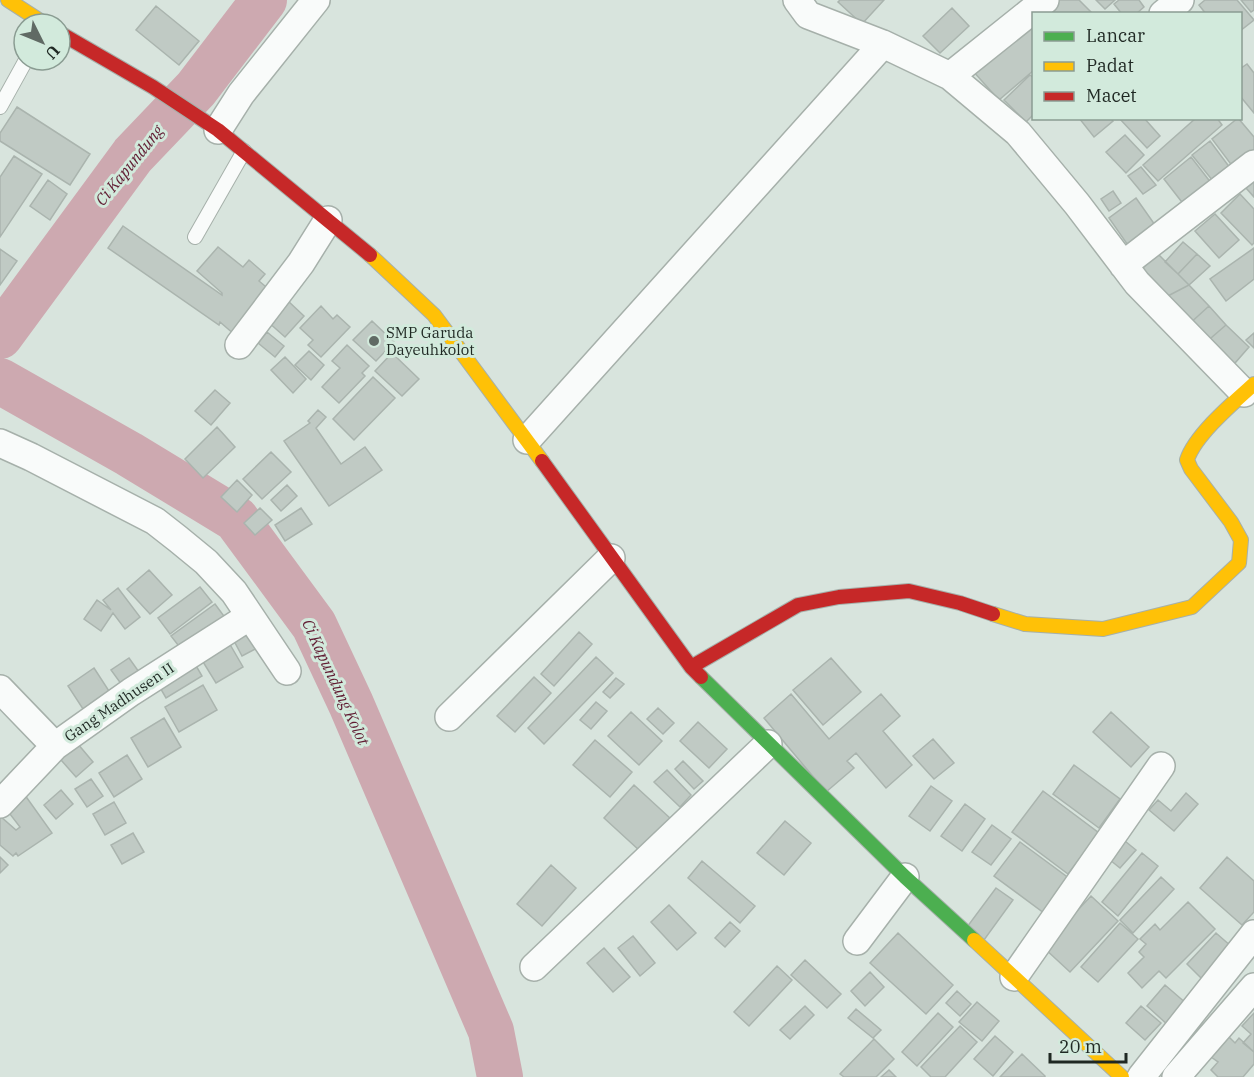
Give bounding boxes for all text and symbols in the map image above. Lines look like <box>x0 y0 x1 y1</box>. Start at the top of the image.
north arrow <box>12 12 72 72</box>
legend <box>1032 12 1242 120</box>
text: Lancar <box>1086 24 1145 47</box>
text: U <box>41 41 64 64</box>
text: Padat <box>1086 54 1134 77</box>
text: Macet <box>1086 84 1137 107</box>
water label: Ci Kapundung <box>91 120 168 209</box>
place label: SMP Garuda Dayeuhkolot <box>386 323 474 359</box>
marker: SMP Garuda Dayeuhkolot <box>367 334 381 348</box>
water label: Ci Kapundung Kolot <box>298 616 375 749</box>
street label: Gang Madhusen II <box>61 658 177 746</box>
scale bar <box>1050 1026 1126 1064</box>
text: 20 m <box>1059 1035 1102 1058</box>

